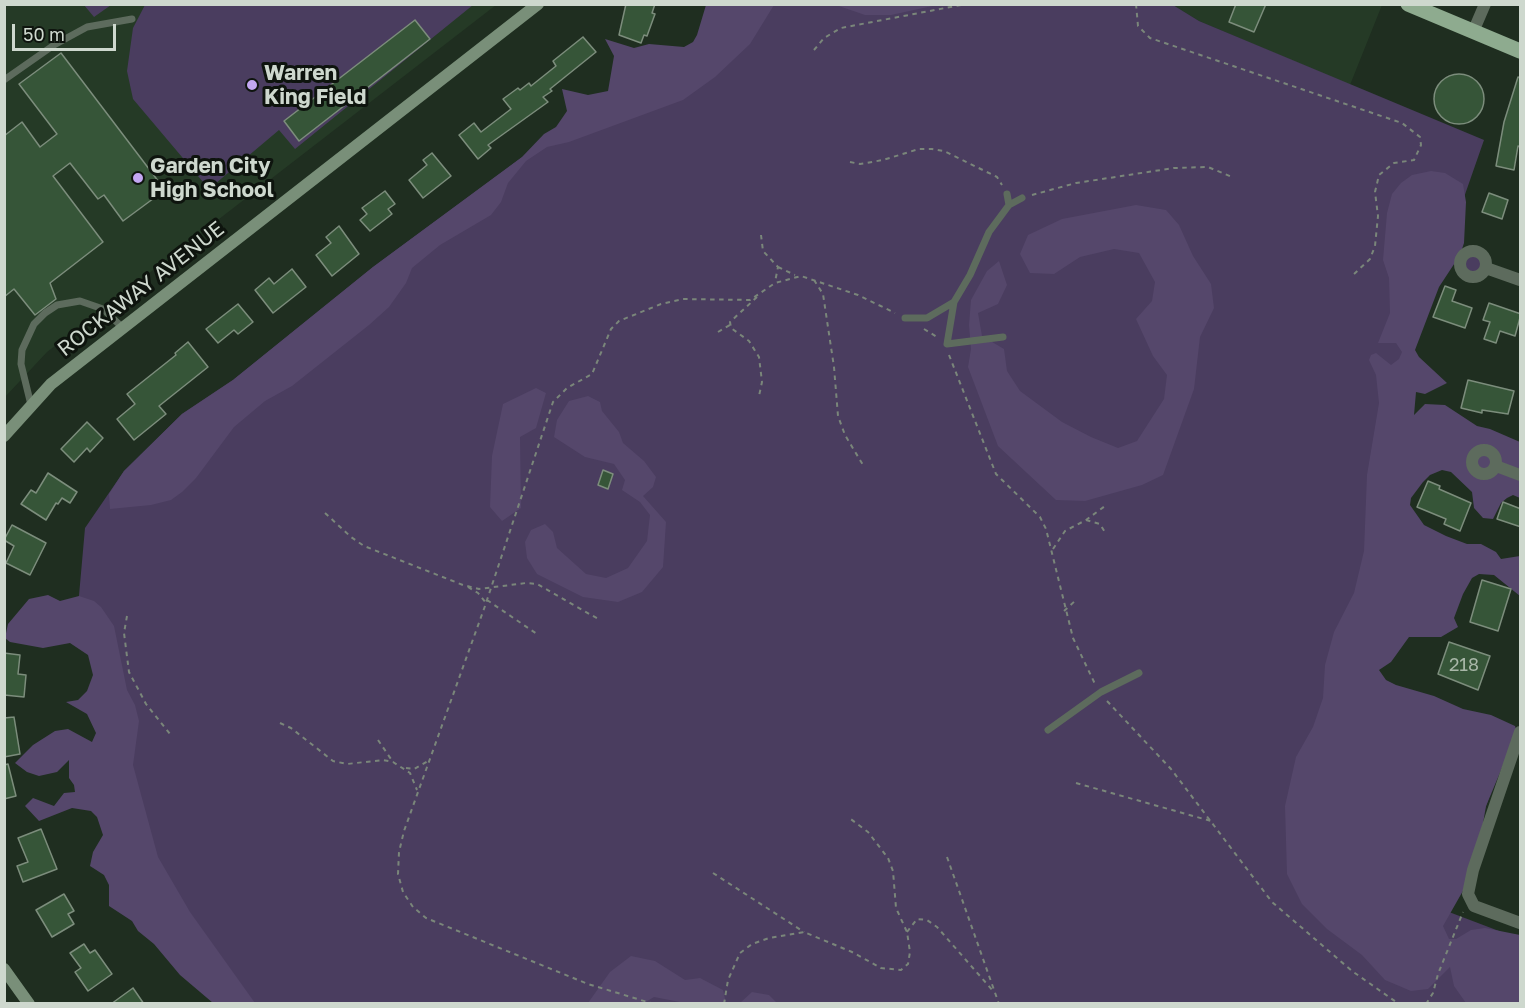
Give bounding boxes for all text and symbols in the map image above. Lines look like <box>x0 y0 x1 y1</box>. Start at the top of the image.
scale bar <box>15 12 118 50</box>
text: 50 m <box>23 23 65 45</box>
place label: Warren King Field <box>264 60 366 110</box>
marker: Warren King Field <box>245 78 259 92</box>
place label: Garden City High School <box>150 153 274 203</box>
marker: Garden City High School <box>131 171 145 185</box>
street label: ROCKAWAY AVENUE <box>53 216 229 362</box>
house number: 218 <box>1449 654 1479 676</box>

